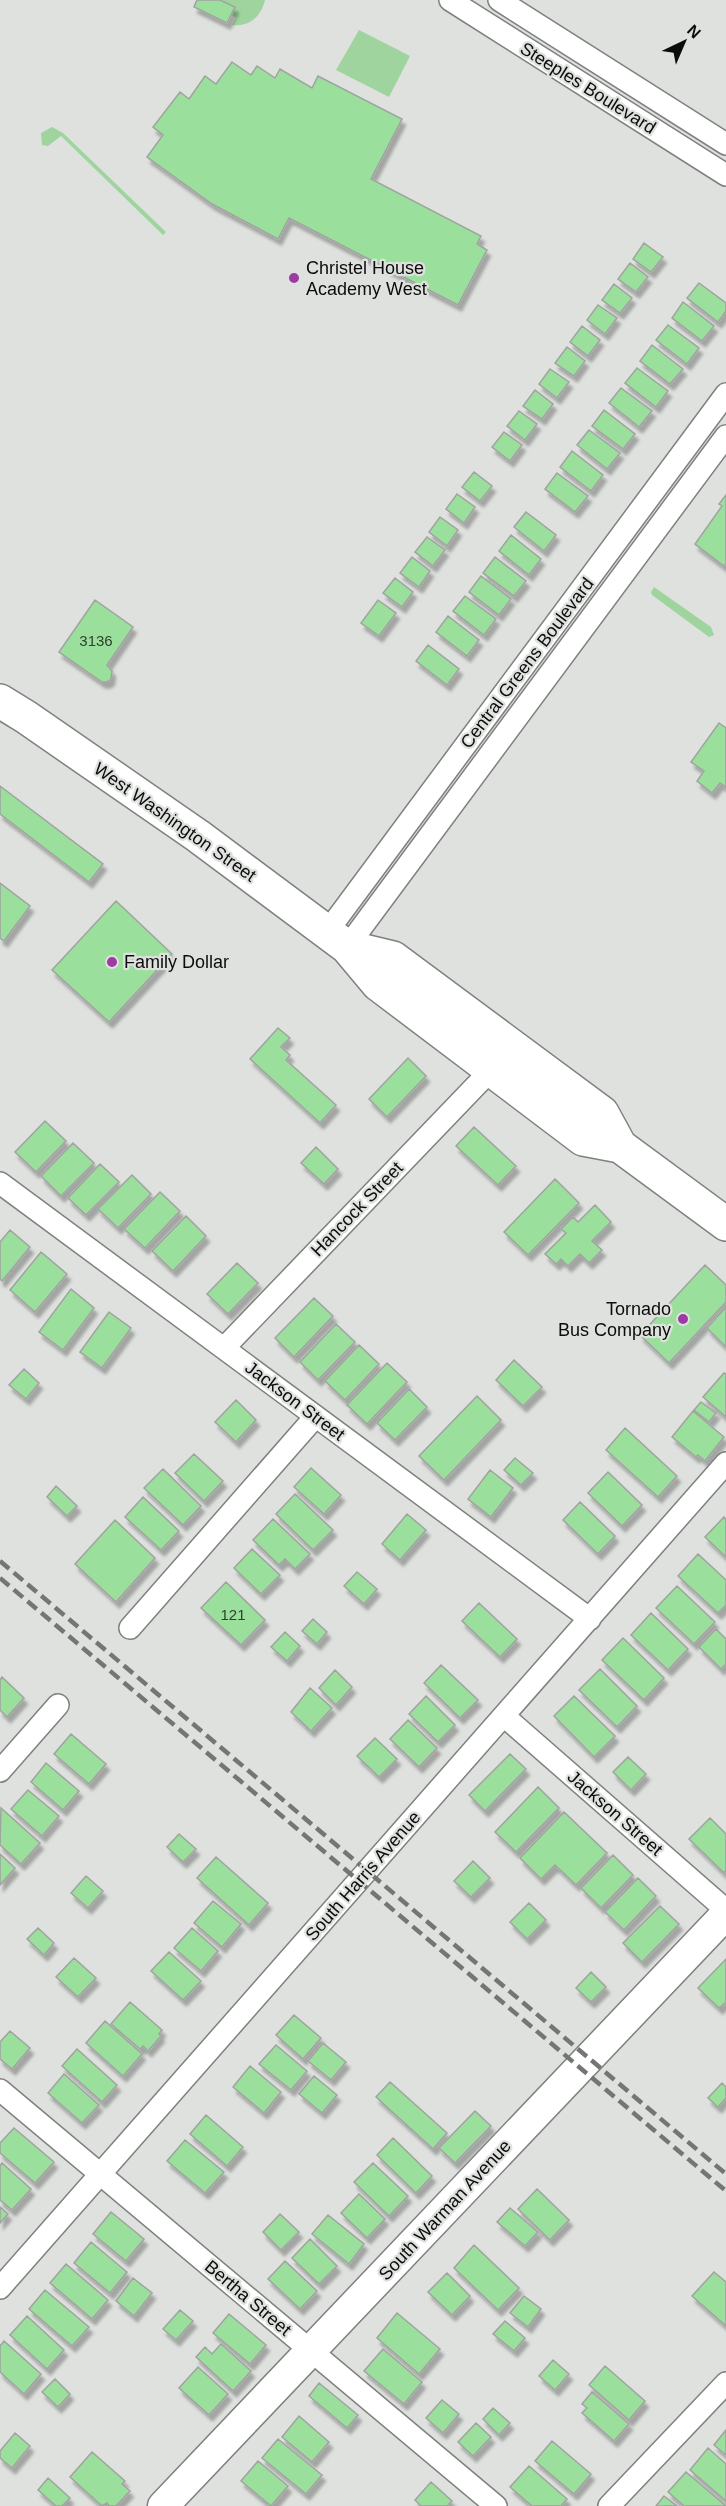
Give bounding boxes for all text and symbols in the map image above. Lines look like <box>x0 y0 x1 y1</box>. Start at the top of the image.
north arrow <box>654 12 714 72</box>
text: N <box>684 21 704 42</box>
street label: Steeples Boulevard <box>517 38 659 138</box>
place label: Christel House Academy West <box>306 258 427 299</box>
marker: Christel House Academy West <box>287 271 301 285</box>
street label: Central Greens Boulevard <box>456 574 598 752</box>
house number: 3136 <box>79 632 113 649</box>
street label: West Washington Street <box>90 758 260 886</box>
place label: Family Dollar <box>124 952 229 972</box>
marker: Family Dollar <box>105 955 119 969</box>
street label: Hancock Street <box>307 1158 407 1260</box>
place label: Tornado Bus Company <box>558 1299 671 1340</box>
marker: Tornado Bus Company <box>676 1312 690 1326</box>
street label: Jackson Street <box>241 1357 349 1445</box>
house number: 121 <box>220 1606 246 1623</box>
street label: Jackson Street <box>564 1766 666 1860</box>
street label: South Harris Avenue <box>301 1807 425 1945</box>
street label: South Warman Avenue <box>375 2136 515 2284</box>
street label: Bertha Street <box>201 2256 295 2340</box>

